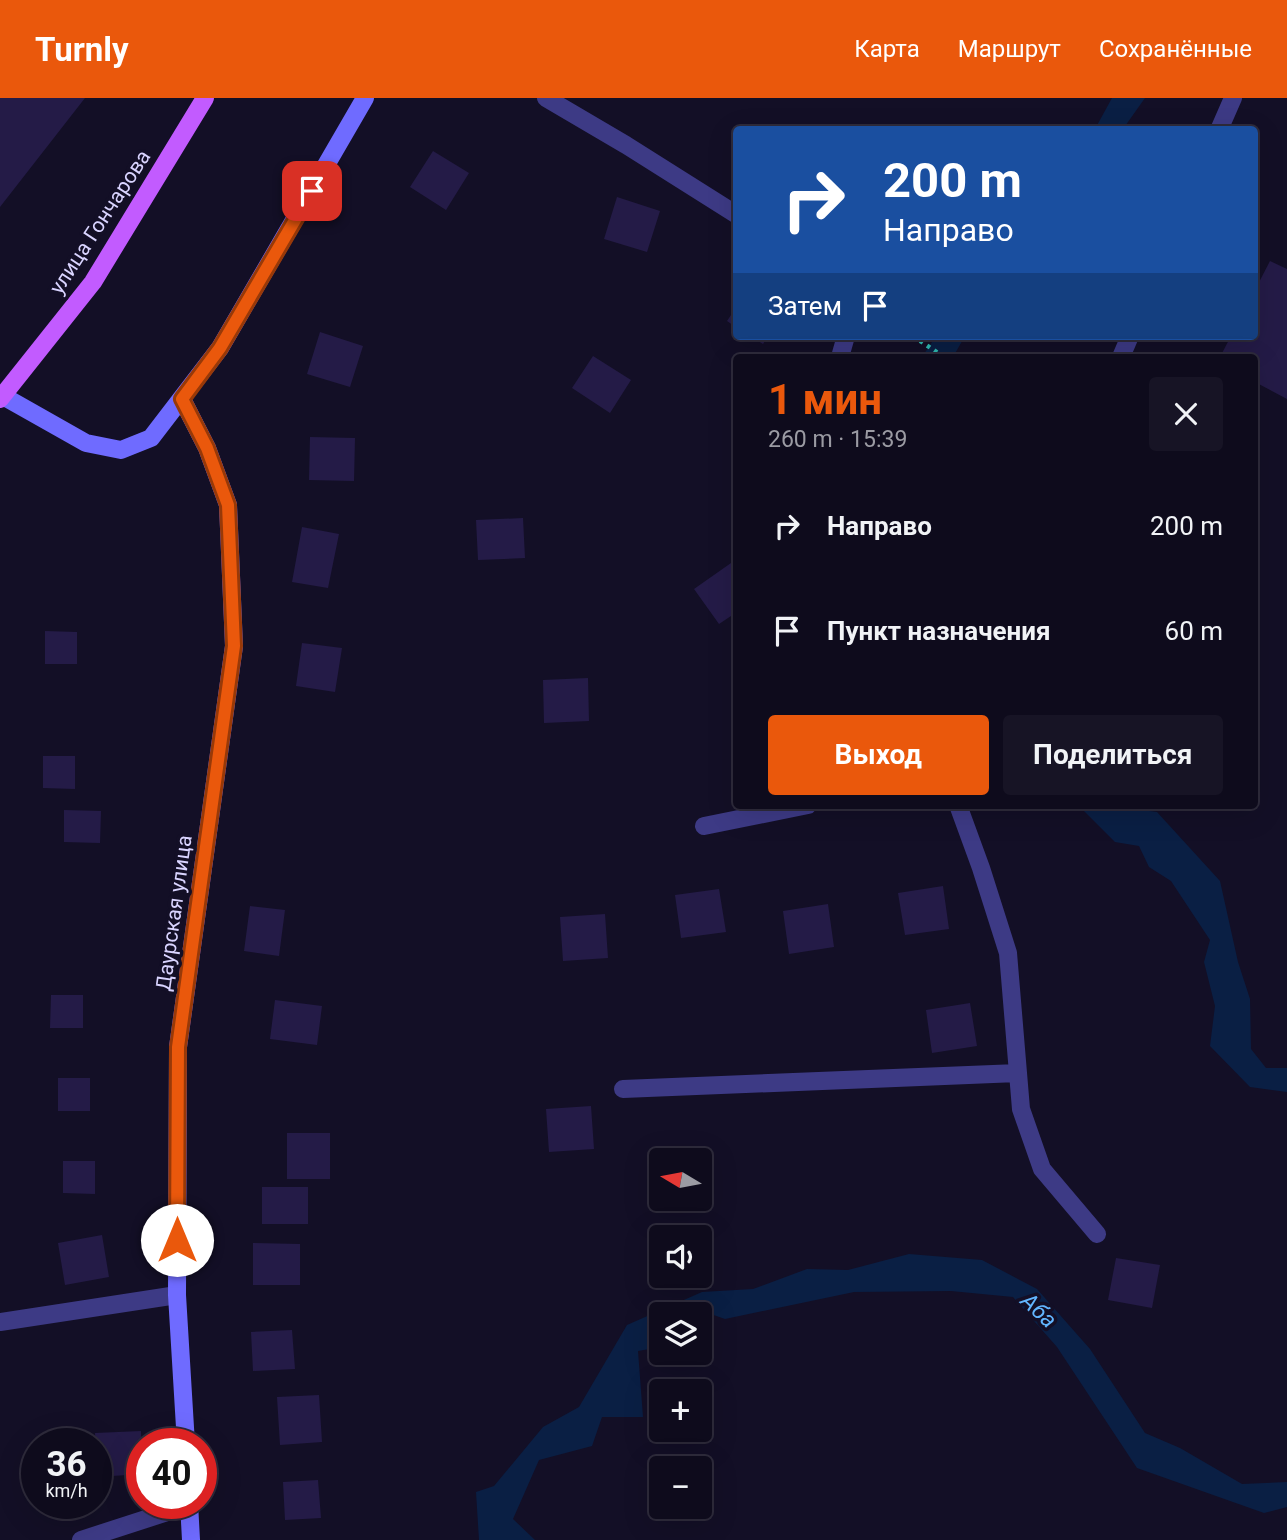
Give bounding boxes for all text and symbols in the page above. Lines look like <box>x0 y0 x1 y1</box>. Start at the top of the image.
text: Turnly <box>35 30 129 69</box>
text: Карта <box>854 35 920 63</box>
text: Маршрут <box>958 35 1061 63</box>
text: Сохранённые <box>1099 35 1252 63</box>
street label: улица Гончарова <box>45 146 155 298</box>
text: 200 m <box>883 152 1022 209</box>
icon: right <box>768 154 859 245</box>
pin <box>282 161 342 221</box>
icon: arrive <box>293 172 331 210</box>
text: Направо <box>883 211 1014 249</box>
icon: arrive <box>856 287 894 325</box>
text: Затем <box>768 291 842 321</box>
text: 1 мин <box>768 375 882 424</box>
button: close <box>1149 377 1223 451</box>
text: 260 m · 15:39 <box>768 426 907 453</box>
icon: right <box>768 507 806 545</box>
text: Направо <box>827 511 932 541</box>
text: 200 m <box>1150 511 1223 541</box>
icon: arrive <box>768 612 806 650</box>
text: Пункт назначения <box>827 616 1051 646</box>
text: 60 m <box>1165 616 1223 646</box>
button: Выход <box>768 715 989 795</box>
button: Поделиться <box>1003 715 1223 795</box>
street label: Даурская улица <box>151 834 197 992</box>
north arrow <box>649 1148 712 1211</box>
map controls <box>649 1148 712 1519</box>
position arrow <box>140 1203 214 1277</box>
button: sound <box>649 1225 712 1288</box>
water label: Аба <box>1014 1286 1062 1334</box>
button: layers <box>649 1302 712 1365</box>
button: + <box>649 1379 712 1442</box>
speed limit sign: 40 <box>126 1428 217 1519</box>
text: 36 <box>46 1444 87 1485</box>
button: − <box>649 1456 712 1519</box>
text: km/h <box>45 1480 88 1501</box>

